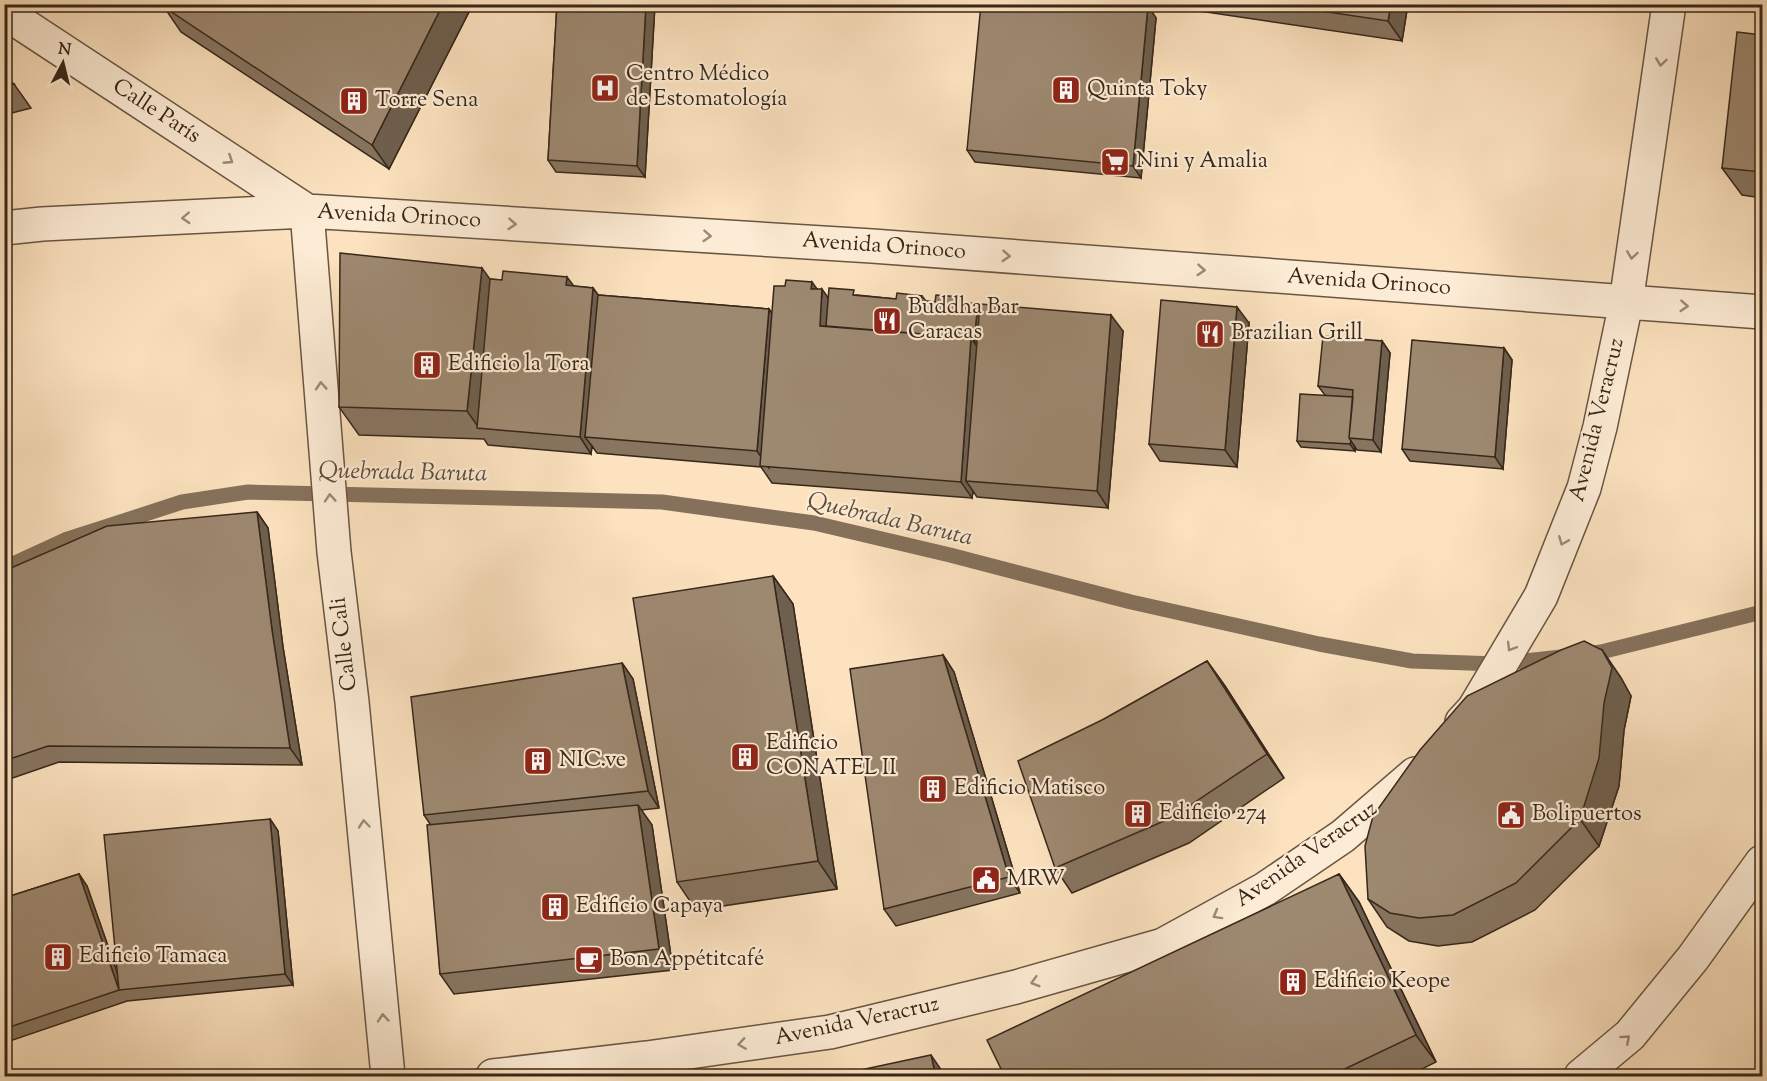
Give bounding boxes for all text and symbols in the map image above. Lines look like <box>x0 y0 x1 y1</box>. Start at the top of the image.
north arrow <box>33 33 93 93</box>
text: N <box>57 38 72 63</box>
one-way arrow <box>1655 58 1667 67</box>
place label: Centro Médico de Estomatología <box>626 59 787 116</box>
street label: Calle París <box>106 71 206 153</box>
hospital icon: Centro Médico de Estomatología <box>589 72 621 104</box>
building icon: Quinta Toky <box>1050 74 1082 106</box>
place label: Quinta Toky <box>1087 74 1208 106</box>
building icon: Torre Sena <box>338 85 370 117</box>
place label: Torre Sena <box>375 85 479 117</box>
supermarket icon: Nini y Amalia <box>1099 146 1131 178</box>
place label: Nini y Amalia <box>1136 146 1268 178</box>
one-way arrow <box>223 152 233 164</box>
street label: Avenida Orinoco <box>316 197 482 237</box>
one-way arrow <box>181 211 190 224</box>
one-way arrow <box>508 217 517 230</box>
street label: Avenida Orinoco <box>801 225 967 269</box>
one-way arrow <box>702 229 711 242</box>
one-way arrow <box>1002 249 1011 262</box>
one-way arrow <box>1627 251 1639 260</box>
street label: Avenida Orinoco <box>1286 261 1452 305</box>
one-way arrow <box>1196 263 1205 276</box>
place label: Buddha Bar Caracas <box>908 292 1019 349</box>
one-way arrow <box>1680 299 1689 312</box>
restaurant icon: Buddha Bar Caracas <box>871 305 903 337</box>
restaurant icon: Brazilian Grill <box>1194 318 1226 350</box>
place label: Brazilian Grill <box>1231 318 1363 350</box>
street label: Avenida Veracruz <box>1562 335 1634 505</box>
building icon: Edificio la Tora <box>411 349 443 381</box>
place label: Edificio la Tora <box>448 349 590 381</box>
one-way arrow <box>315 381 328 390</box>
water label: Quebrada Baruta <box>318 455 488 491</box>
water label: Quebrada Baruta <box>804 484 976 556</box>
one-way arrow <box>324 493 337 502</box>
one-way arrow <box>1558 535 1570 546</box>
street label: Calle Cali <box>323 595 367 693</box>
one-way arrow <box>1506 641 1518 651</box>
place label: Edificio CONATEL II <box>766 728 897 785</box>
building icon: Edificio CONATEL II <box>729 741 761 773</box>
building icon: NIC.ve <box>522 745 554 777</box>
place label: NIC.ve <box>559 745 626 777</box>
building icon: Edificio Matisco <box>917 773 949 805</box>
place label: Edificio Matisco <box>954 773 1105 805</box>
street label: Avenida Veracruz <box>1229 794 1385 916</box>
building icon: Edificio 274 <box>1122 798 1154 830</box>
place label: Edificio 274 <box>1159 798 1267 830</box>
public building icon: Bolipuertos <box>1495 799 1527 831</box>
place label: Bolipuertos <box>1532 799 1642 831</box>
one-way arrow <box>358 820 371 829</box>
public building icon: MRW <box>970 864 1002 896</box>
place label: MRW <box>1007 864 1065 896</box>
building icon: Edificio Capaya <box>539 891 571 923</box>
place label: Edificio Capaya <box>576 891 723 923</box>
one-way arrow <box>1213 908 1223 919</box>
building icon: Edificio Tamaca <box>42 941 74 973</box>
place label: Edificio Tamaca <box>79 941 227 973</box>
cafe icon: Bon Appétitcafé <box>573 944 605 976</box>
place label: Bon Appétitcafé <box>610 944 764 976</box>
building icon: Edificio Keope <box>1277 966 1309 998</box>
place label: Edificio Keope <box>1314 966 1450 998</box>
one-way arrow <box>1030 975 1041 987</box>
street label: Avenida Veracruz <box>772 989 942 1055</box>
one-way arrow <box>377 1014 390 1023</box>
one-way arrow <box>1619 1035 1629 1046</box>
one-way arrow <box>737 1038 747 1050</box>

